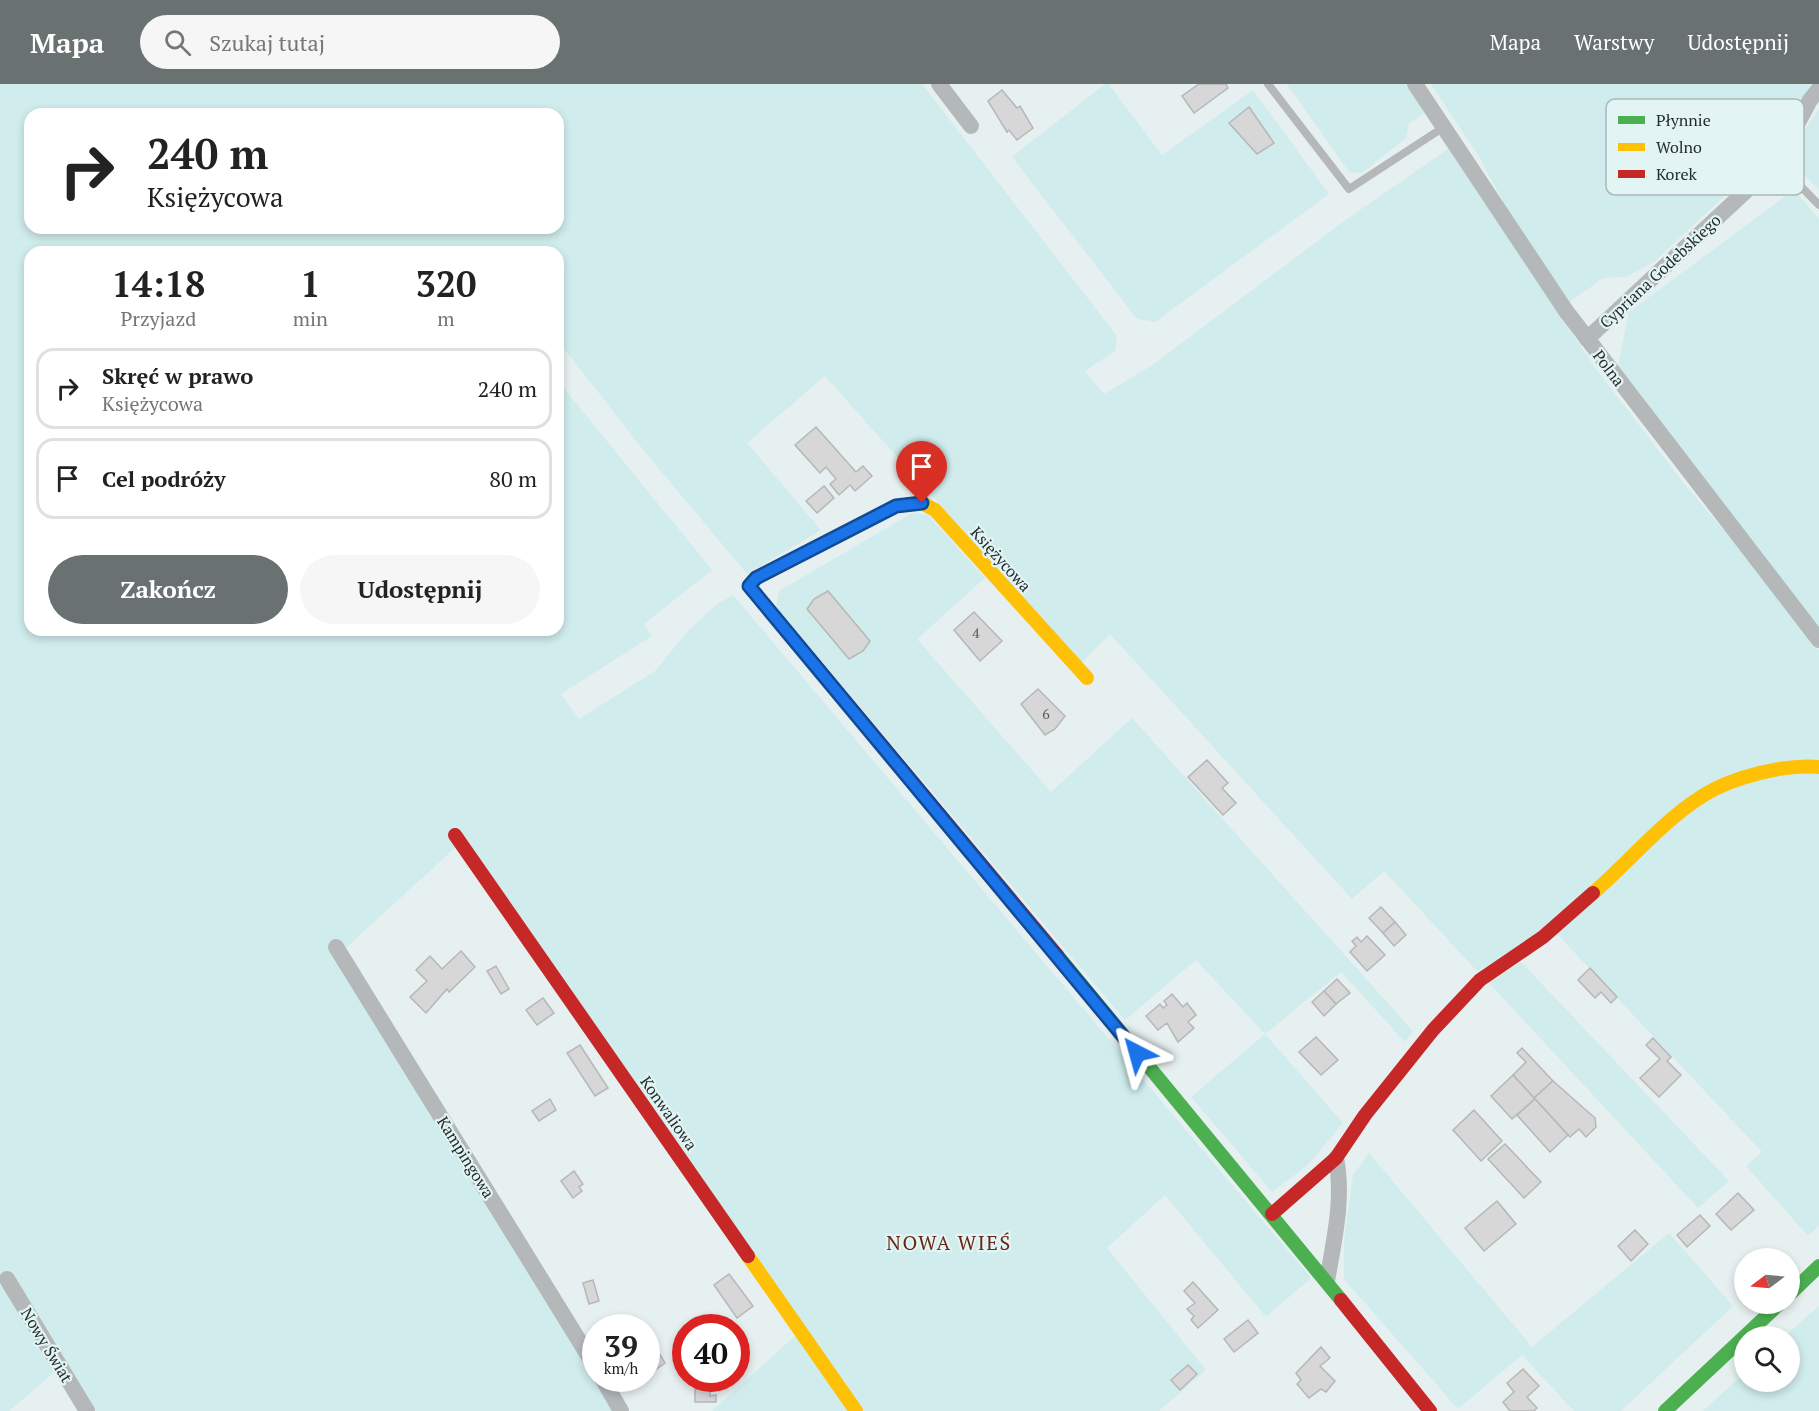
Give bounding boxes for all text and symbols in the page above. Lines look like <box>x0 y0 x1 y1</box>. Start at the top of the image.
search box <box>140 15 560 69</box>
text: Mapa <box>30 24 104 61</box>
icon: search <box>161 26 194 59</box>
text: Szukaj tutaj <box>209 28 325 57</box>
text: Mapa <box>1490 28 1541 56</box>
text: Warstwy <box>1574 28 1654 56</box>
text: Udostępnij <box>1687 28 1789 56</box>
legend <box>1606 99 1804 195</box>
text: Płynnie <box>1656 109 1711 131</box>
text: 240 m <box>147 125 268 181</box>
icon: right <box>48 132 126 210</box>
text: Wolno <box>1656 136 1702 158</box>
text: Korek <box>1656 163 1698 185</box>
text: Księżycowa <box>147 179 284 215</box>
street label: Cypriana Godebskiego <box>1595 209 1725 333</box>
text: 14:18 <box>112 260 205 307</box>
text: 1 <box>300 260 321 307</box>
text: 320 <box>415 260 476 307</box>
text: Przyjazd <box>120 305 196 332</box>
text: min <box>293 305 328 332</box>
text: m <box>437 305 455 332</box>
street label: Polna <box>1588 345 1630 391</box>
text: Skręć w prawo <box>102 361 253 390</box>
icon: right <box>51 372 84 405</box>
text: 240 m <box>477 374 537 403</box>
text: Księżycowa <box>102 390 203 417</box>
pin <box>896 441 947 503</box>
icon: arrive <box>905 450 938 483</box>
icon: arrive <box>51 462 84 495</box>
text: Cel podróży <box>102 464 226 493</box>
text: 80 m <box>489 464 537 493</box>
street label: Księżycowa <box>966 522 1036 596</box>
button: Zakończ <box>48 555 288 624</box>
button: Udostępnij <box>300 555 540 624</box>
house number: 4 <box>972 623 980 642</box>
house number: 6 <box>1042 704 1050 723</box>
position arrow <box>1105 1021 1169 1085</box>
street label: Konwaliowa <box>635 1072 703 1154</box>
street label: Kampingowa <box>432 1112 500 1202</box>
district label: NOWA WIEŚ <box>886 1229 1012 1256</box>
north arrow <box>1734 1248 1800 1314</box>
map controls <box>1734 1248 1800 1392</box>
street label: Nowy Świat <box>16 1304 78 1387</box>
speed limit sign: 40 <box>672 1314 750 1392</box>
text: 39 <box>604 1326 638 1366</box>
button: search <box>1734 1326 1800 1392</box>
text: km/h <box>604 1358 638 1378</box>

